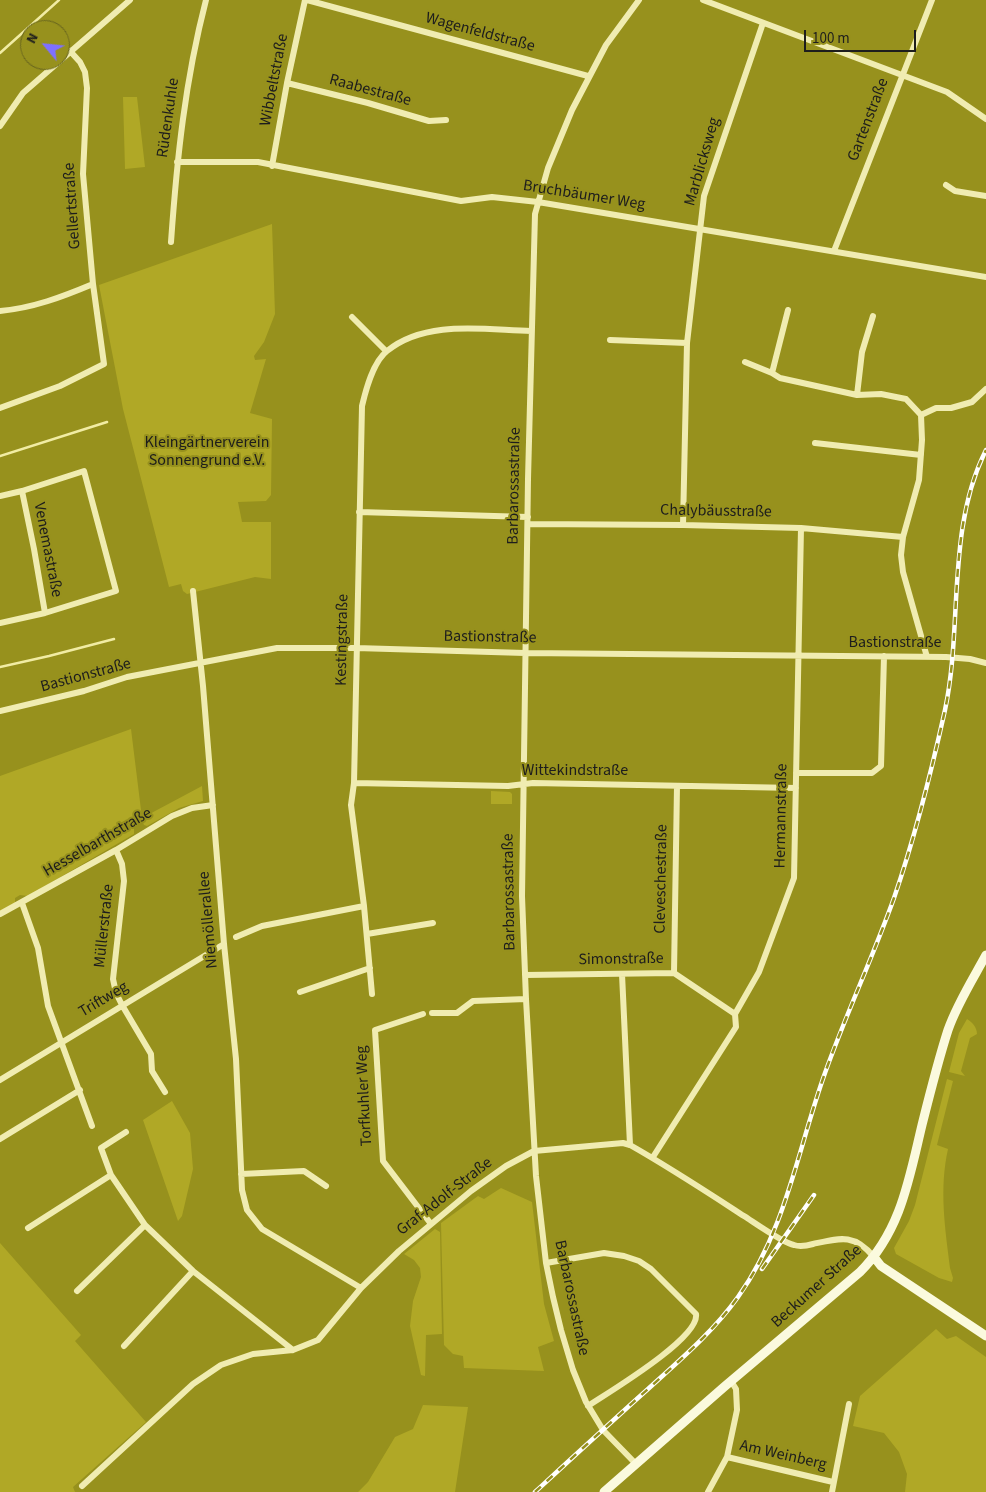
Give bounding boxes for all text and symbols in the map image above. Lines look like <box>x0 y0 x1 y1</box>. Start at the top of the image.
street label: Wagenfeldstraße <box>423 9 537 57</box>
north arrow <box>20 20 70 70</box>
scale bar <box>806 20 918 52</box>
text: 100 m <box>812 28 850 49</box>
text: N <box>22 30 44 47</box>
street label: Wibbeltstraße <box>257 32 293 128</box>
street label: Raabestraße <box>327 71 413 111</box>
street label: Gartenstraße <box>844 76 894 164</box>
street label: Rüdenkuhle <box>154 77 184 159</box>
street label: Marblicksweg <box>681 115 725 209</box>
street label: Gellertstraße <box>60 162 86 250</box>
street label: Bruchbäumer Weg <box>522 177 646 215</box>
street label: Barbarossastraße <box>504 427 526 545</box>
park label: Kleingärtnerverein Sonnengrund e.V. <box>145 433 269 471</box>
street label: Venemastraße <box>28 501 66 599</box>
street label: Chalybäusstraße <box>660 501 772 523</box>
street label: Kestingstraße <box>333 594 353 686</box>
street label: Bastionstraße <box>443 628 537 648</box>
street label: Bastionstraße <box>849 633 941 653</box>
street label: Bastionstraße <box>39 655 133 697</box>
street label: Wittekindstraße <box>522 761 628 781</box>
street label: Hermannstraße <box>771 763 793 869</box>
street label: Hesselbarthstraße <box>40 804 156 882</box>
street label: Cleveschestraße <box>651 824 673 934</box>
street label: Barbarossastraße <box>499 833 521 951</box>
street label: Niemöllerallee <box>195 871 223 969</box>
street label: Müllerstraße <box>91 883 119 969</box>
street label: Simonstraße <box>578 950 664 970</box>
street label: Triftweg <box>76 978 132 1022</box>
street label: Torfkuhler Weg <box>353 1045 377 1147</box>
street label: Graf-Adolf-Straße <box>393 1154 497 1240</box>
street label: Barbarossastraße <box>549 1239 593 1357</box>
street label: Beckumer Straße <box>768 1241 866 1333</box>
street label: Am Weinberg <box>738 1437 828 1475</box>

